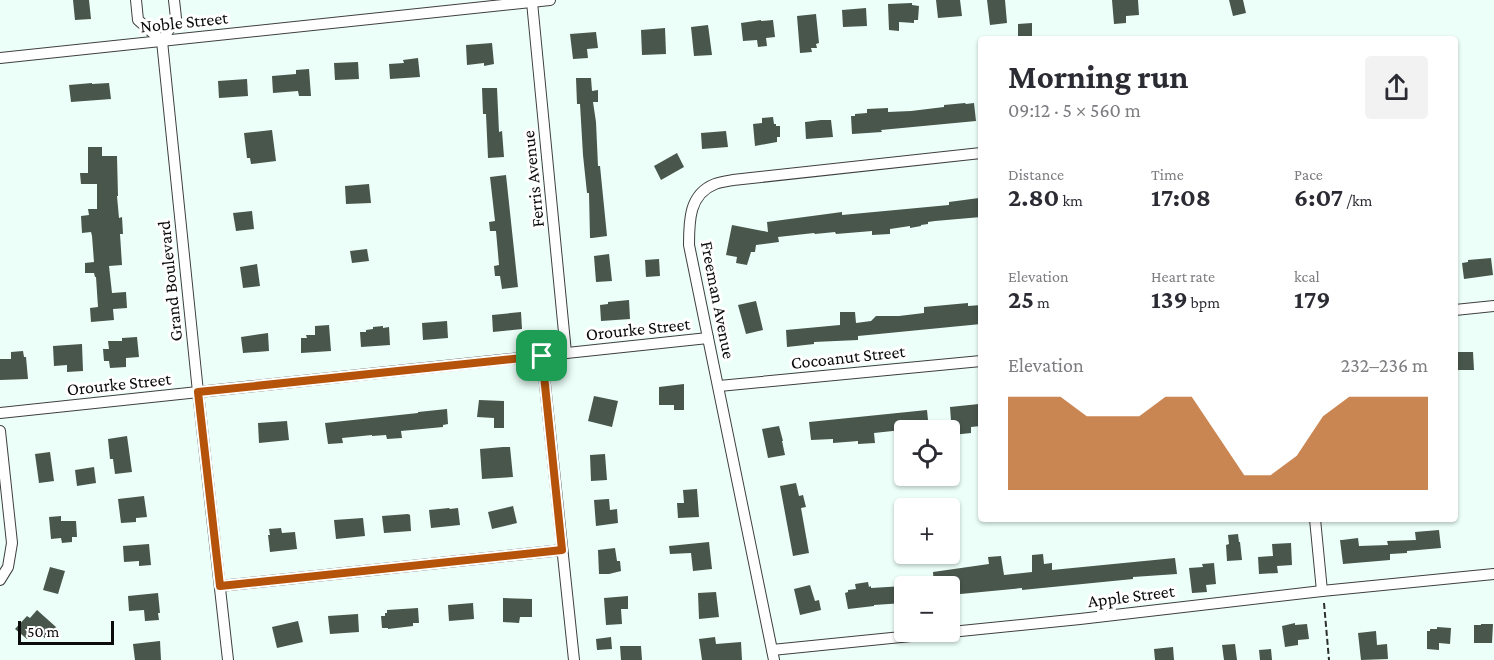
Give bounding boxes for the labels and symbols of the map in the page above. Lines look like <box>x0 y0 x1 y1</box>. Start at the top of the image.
street label: Noble Street <box>139 7 230 37</box>
street label: Ferris Avenue <box>518 129 548 228</box>
street label: Grand Boulevard <box>154 219 186 342</box>
street label: Freeman Avenue <box>697 239 739 361</box>
street label: Orourke Street <box>585 313 692 344</box>
pin <box>516 330 567 381</box>
street label: Cocoanut Street <box>790 341 907 373</box>
street label: Orourke Street <box>66 368 173 399</box>
street label: Apple Street <box>1086 581 1177 611</box>
scale bar <box>18 618 114 646</box>

